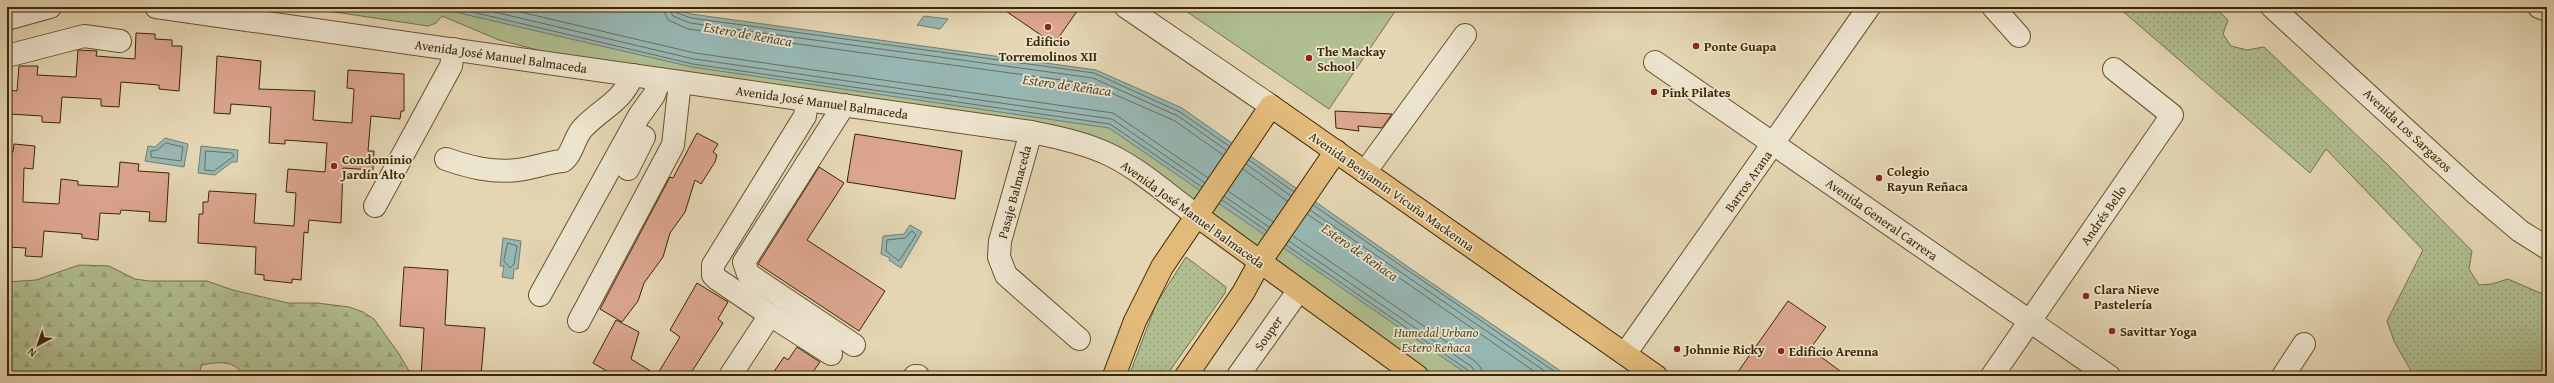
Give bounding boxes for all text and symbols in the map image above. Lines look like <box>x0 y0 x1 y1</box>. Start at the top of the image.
water label: Estero de Reñaca <box>701 16 794 52</box>
marker: Edificio Torremolinos XII <box>1043 22 1053 32</box>
place label: Edificio Torremolinos XII <box>999 32 1097 66</box>
street label: Avenida José Manuel Balmaceda <box>414 35 589 78</box>
place label: Ponte Guapa <box>1704 37 1777 56</box>
marker: Ponte Guapa <box>1691 41 1701 51</box>
place label: The Mackay School <box>1317 42 1386 76</box>
marker: The Mackay School <box>1304 53 1314 63</box>
water label: Estero de Reñaca <box>1020 69 1113 101</box>
street label: Avenida José Manuel Balmaceda <box>735 81 910 124</box>
place label: Pink Pilates <box>1662 83 1731 102</box>
street label: Avenida Los Sargazos <box>2359 84 2456 177</box>
marker: Pink Pilates <box>1649 87 1659 97</box>
street label: Avenida Benjamín Vicuña Mackenna <box>1305 127 1479 256</box>
street label: Pasaje Balmaceda <box>993 143 1036 241</box>
street label: Barros Arana <box>1720 146 1777 216</box>
place label: Condominio Jardín Alto <box>340 150 412 184</box>
street label: Avenida José Manuel Balmaceda <box>1117 156 1269 274</box>
marker: Condominio Jardín Alto <box>329 161 339 171</box>
place label: Colegio Rayun Reñaca <box>1887 162 1968 196</box>
marker: Colegio Rayun Reñaca <box>1874 173 1884 183</box>
street label: Avenida General Carrera <box>1822 174 1942 266</box>
street label: Andrés Bello <box>2076 181 2131 249</box>
water label: Estero de Reñaca <box>1317 218 1403 286</box>
place label: Clara Nieve Pastelería <box>2094 280 2159 314</box>
marker: Clara Nieve Pastelería <box>2081 291 2091 301</box>
street label: Souper <box>1250 312 1288 355</box>
place label: Savittar Yoga <box>2120 322 2197 341</box>
park label: Humedal Urbano Estero Reñaca <box>1393 323 1479 357</box>
north arrow <box>18 325 58 365</box>
marker: Savittar Yoga <box>2107 326 2117 336</box>
place label: Johnnie Ricky <box>1683 340 1765 359</box>
place label: Edificio Arenna <box>1789 342 1879 361</box>
text: N <box>23 344 40 361</box>
marker: Johnnie Ricky <box>1672 344 1682 354</box>
marker: Edificio Arenna <box>1776 346 1786 356</box>

